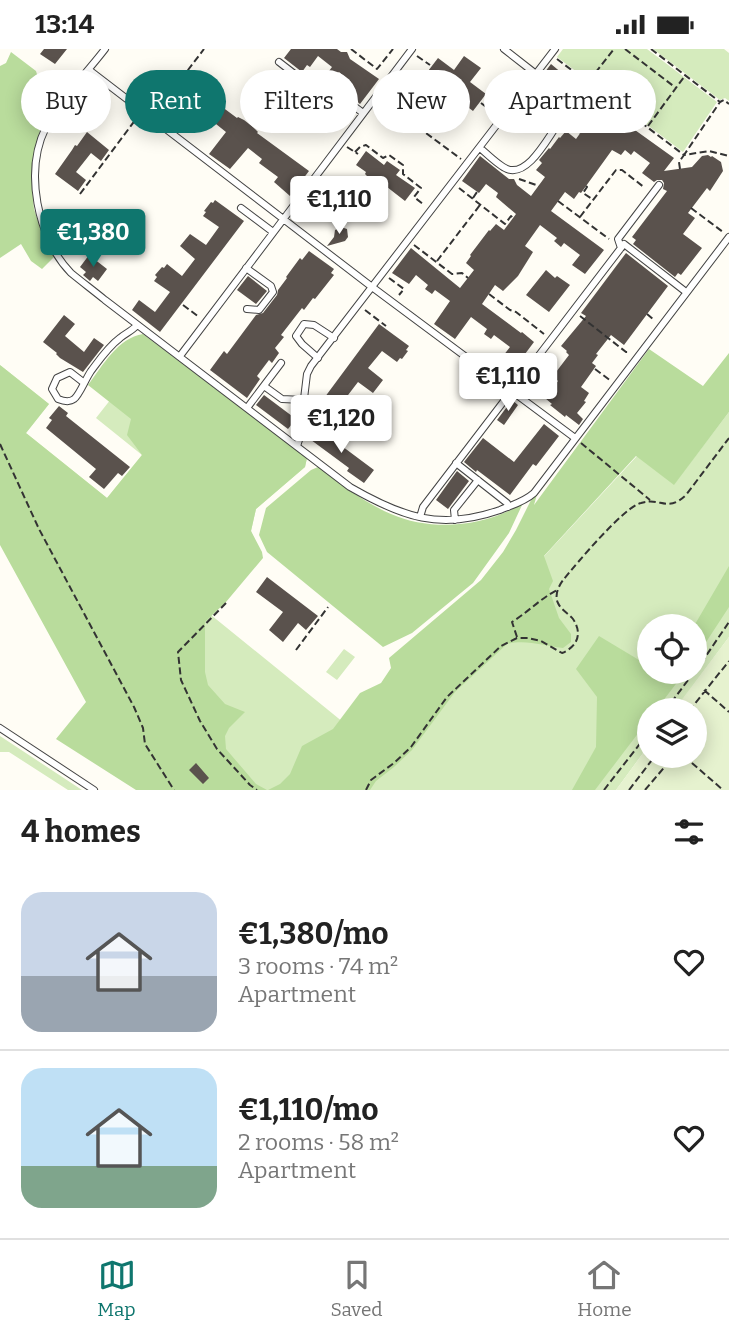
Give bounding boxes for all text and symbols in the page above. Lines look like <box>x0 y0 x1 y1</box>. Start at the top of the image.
text: 13:14 <box>35 9 94 40</box>
chip: Buy <box>21 70 111 133</box>
chip: Rent <box>125 70 226 133</box>
chip: Filters <box>240 70 358 133</box>
chip: New <box>372 70 470 133</box>
chip: Apartment <box>484 70 656 133</box>
pin: €1,110 <box>282 177 396 236</box>
text: €1,110 <box>306 185 372 213</box>
pin: €1,380 <box>36 209 150 269</box>
text: €1,380 <box>56 218 130 246</box>
pin: €1,110 <box>451 353 565 413</box>
text: €1,110 <box>475 362 541 390</box>
pin: €1,120 <box>284 395 398 455</box>
text: €1,120 <box>307 404 375 432</box>
map controls <box>637 614 707 768</box>
button: locate <box>637 614 707 684</box>
button: layers <box>637 698 707 768</box>
icon: filters <box>670 813 708 851</box>
text: 4 homes <box>21 814 141 850</box>
text: €1,380/mo <box>238 916 389 952</box>
icon: home <box>77 920 161 1004</box>
icon: heart <box>670 943 708 981</box>
text: 3 rooms · 74 m² <box>238 952 398 980</box>
text: Apartment <box>238 980 356 1008</box>
text: €1,110/mo <box>238 1092 379 1128</box>
icon: home <box>77 1096 161 1180</box>
icon: heart <box>670 1119 708 1157</box>
text: 2 rooms · 58 m² <box>238 1128 399 1156</box>
text: Apartment <box>238 1156 356 1184</box>
tab: Map <box>97 1256 136 1321</box>
tab: Saved <box>330 1256 383 1321</box>
tab: Home <box>577 1256 632 1321</box>

